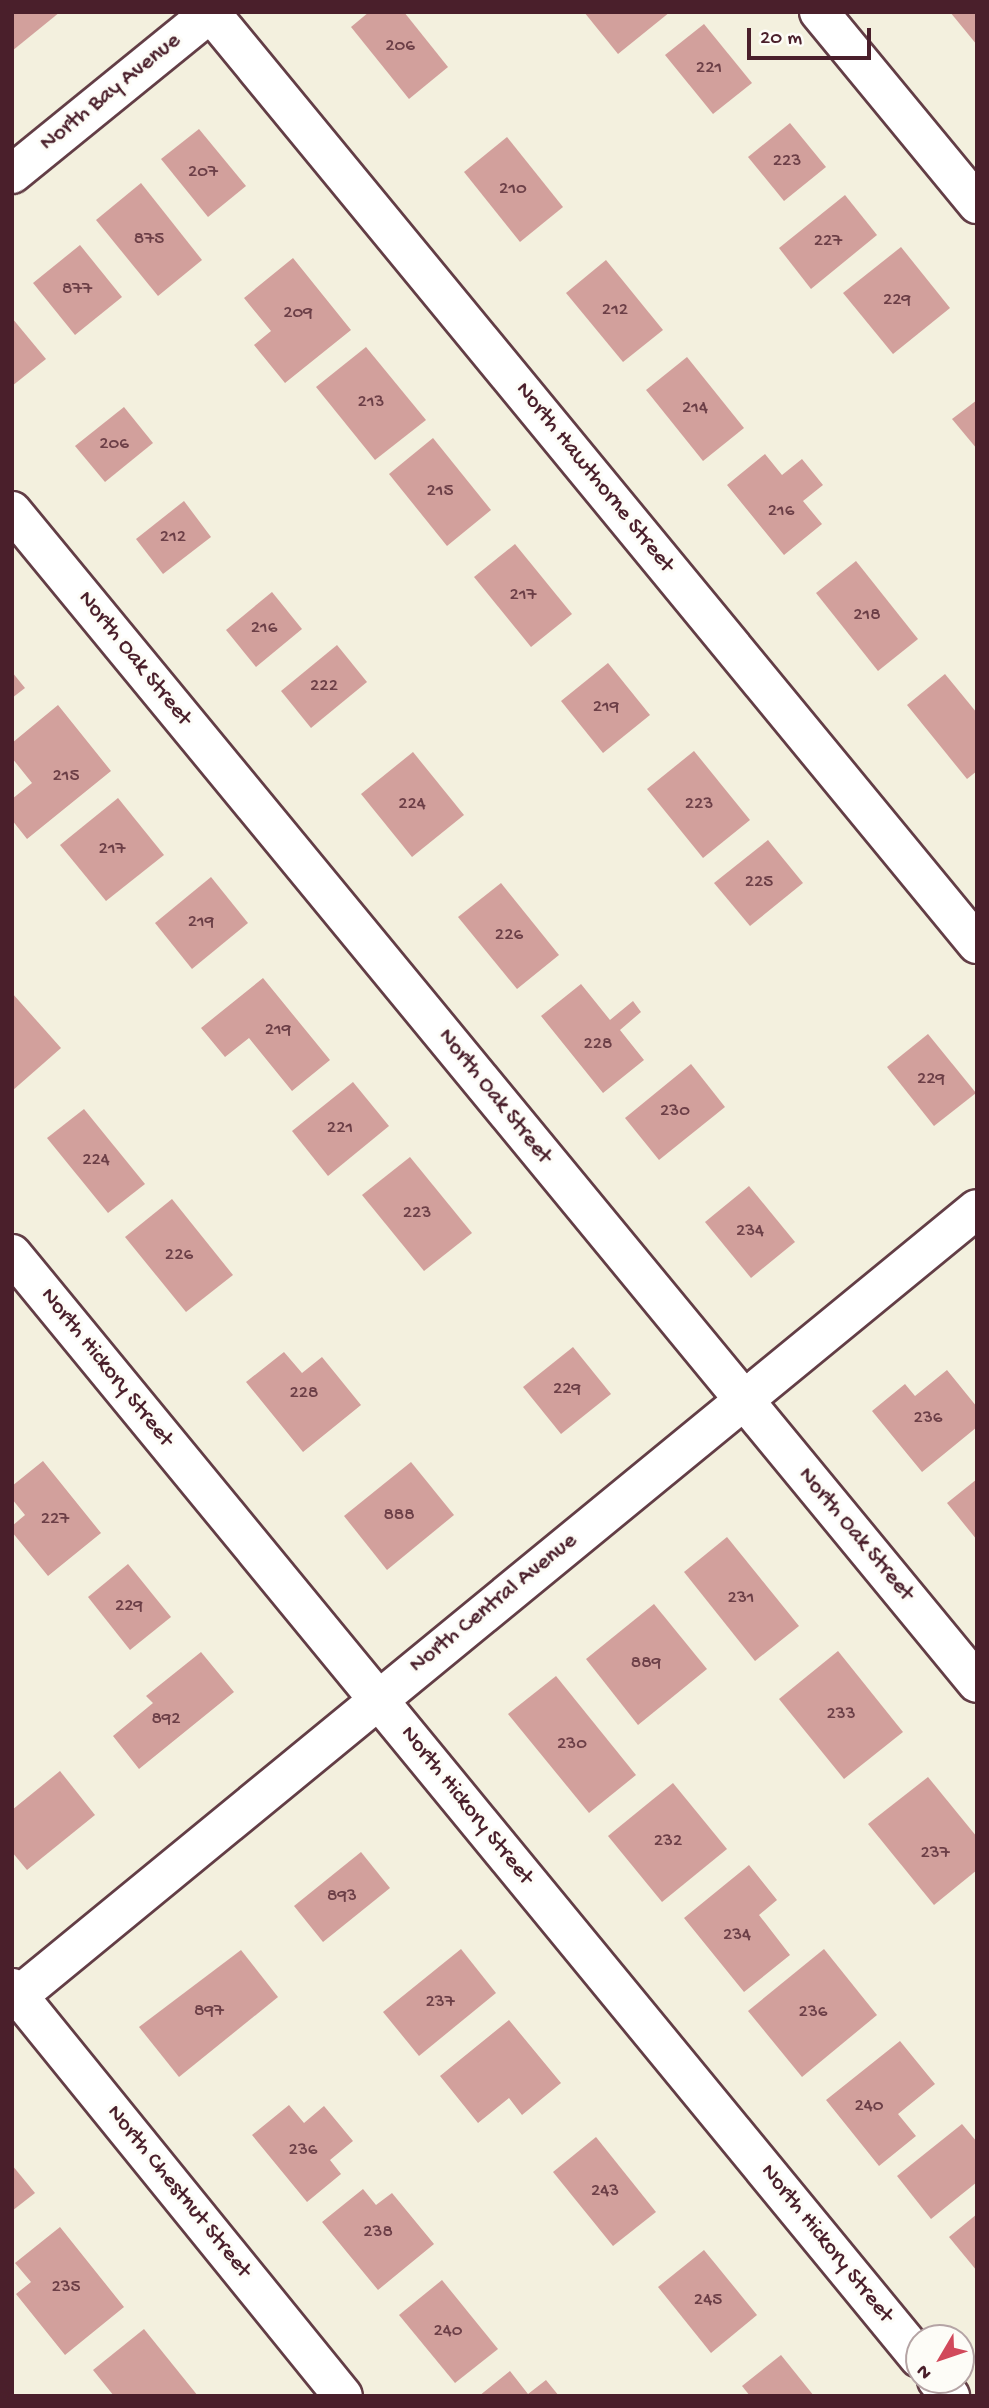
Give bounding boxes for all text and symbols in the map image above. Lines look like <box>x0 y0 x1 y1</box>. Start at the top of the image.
scale bar <box>751 14 875 58</box>
text: 20 m <box>760 27 802 52</box>
street label: North Bay Avenue <box>35 28 187 158</box>
house number: 206 <box>385 36 415 58</box>
house number: 221 <box>696 58 722 80</box>
house number: 223 <box>773 151 801 173</box>
house number: 207 <box>188 162 218 184</box>
house number: 210 <box>499 179 527 201</box>
house number: 875 <box>134 229 164 251</box>
house number: 227 <box>814 231 842 253</box>
house number: 877 <box>62 279 92 301</box>
house number: 229 <box>883 290 911 312</box>
house number: 212 <box>602 300 628 322</box>
house number: 209 <box>283 303 313 325</box>
street label: North Hawthorne Street <box>509 377 679 579</box>
house number: 213 <box>358 392 384 414</box>
house number: 214 <box>682 398 708 420</box>
house number: 206 <box>99 434 129 456</box>
house number: 215 <box>427 481 453 503</box>
house number: 216 <box>768 501 794 523</box>
house number: 212 <box>160 527 186 549</box>
house number: 217 <box>510 585 536 607</box>
street label: North Oak Street <box>71 586 197 732</box>
house number: 218 <box>853 605 881 627</box>
house number: 216 <box>251 618 277 640</box>
house number: 222 <box>310 676 338 698</box>
house number: 219 <box>593 697 619 719</box>
house number: 215 <box>53 766 79 788</box>
house number: 224 <box>398 794 426 816</box>
house number: 223 <box>685 794 713 816</box>
house number: 217 <box>99 839 125 861</box>
house number: 225 <box>745 872 773 894</box>
house number: 219 <box>188 912 214 934</box>
house number: 226 <box>495 925 523 947</box>
house number: 219 <box>265 1020 291 1042</box>
street label: North Oak Street <box>431 1024 557 1170</box>
house number: 228 <box>583 1034 613 1056</box>
house number: 229 <box>917 1069 945 1091</box>
house number: 230 <box>660 1101 690 1123</box>
house number: 221 <box>327 1118 353 1140</box>
house number: 224 <box>82 1150 110 1172</box>
house number: 223 <box>403 1203 431 1225</box>
house number: 234 <box>736 1221 764 1243</box>
house number: 226 <box>165 1245 193 1267</box>
street label: North Hickory Street <box>33 1283 179 1453</box>
house number: 229 <box>553 1379 581 1401</box>
house number: 228 <box>289 1383 319 1405</box>
house number: 236 <box>914 1408 942 1430</box>
street label: North Oak Street <box>791 1463 919 1607</box>
house number: 888 <box>383 1505 415 1527</box>
house number: 227 <box>41 1509 69 1531</box>
street label: North Central Avenue <box>405 1528 583 1680</box>
house number: 231 <box>728 1588 754 1610</box>
house number: 229 <box>115 1596 143 1618</box>
house number: 889 <box>631 1653 661 1675</box>
house number: 233 <box>826 1704 856 1726</box>
house number: 892 <box>151 1709 181 1731</box>
street label: North Hickory Street <box>393 1721 539 1891</box>
house number: 230 <box>557 1734 587 1756</box>
house number: 232 <box>654 1831 682 1853</box>
house number: 237 <box>920 1843 950 1865</box>
house number: 893 <box>327 1886 357 1908</box>
house number: 234 <box>723 1925 751 1947</box>
house number: 237 <box>425 1992 455 2014</box>
house number: 897 <box>194 2001 224 2023</box>
house number: 236 <box>799 2002 827 2024</box>
house number: 240 <box>854 2096 884 2118</box>
street label: North Chestnut Street <box>100 2100 256 2284</box>
house number: 236 <box>289 2140 317 2162</box>
street label: North Hickory Street <box>753 2159 899 2329</box>
house number: 243 <box>591 2181 619 2203</box>
house number: 238 <box>363 2222 393 2244</box>
house number: 235 <box>51 2277 81 2299</box>
house number: 245 <box>694 2290 722 2312</box>
house number: 240 <box>433 2321 463 2343</box>
north arrow <box>905 2324 975 2394</box>
text: N <box>912 2359 938 2383</box>

